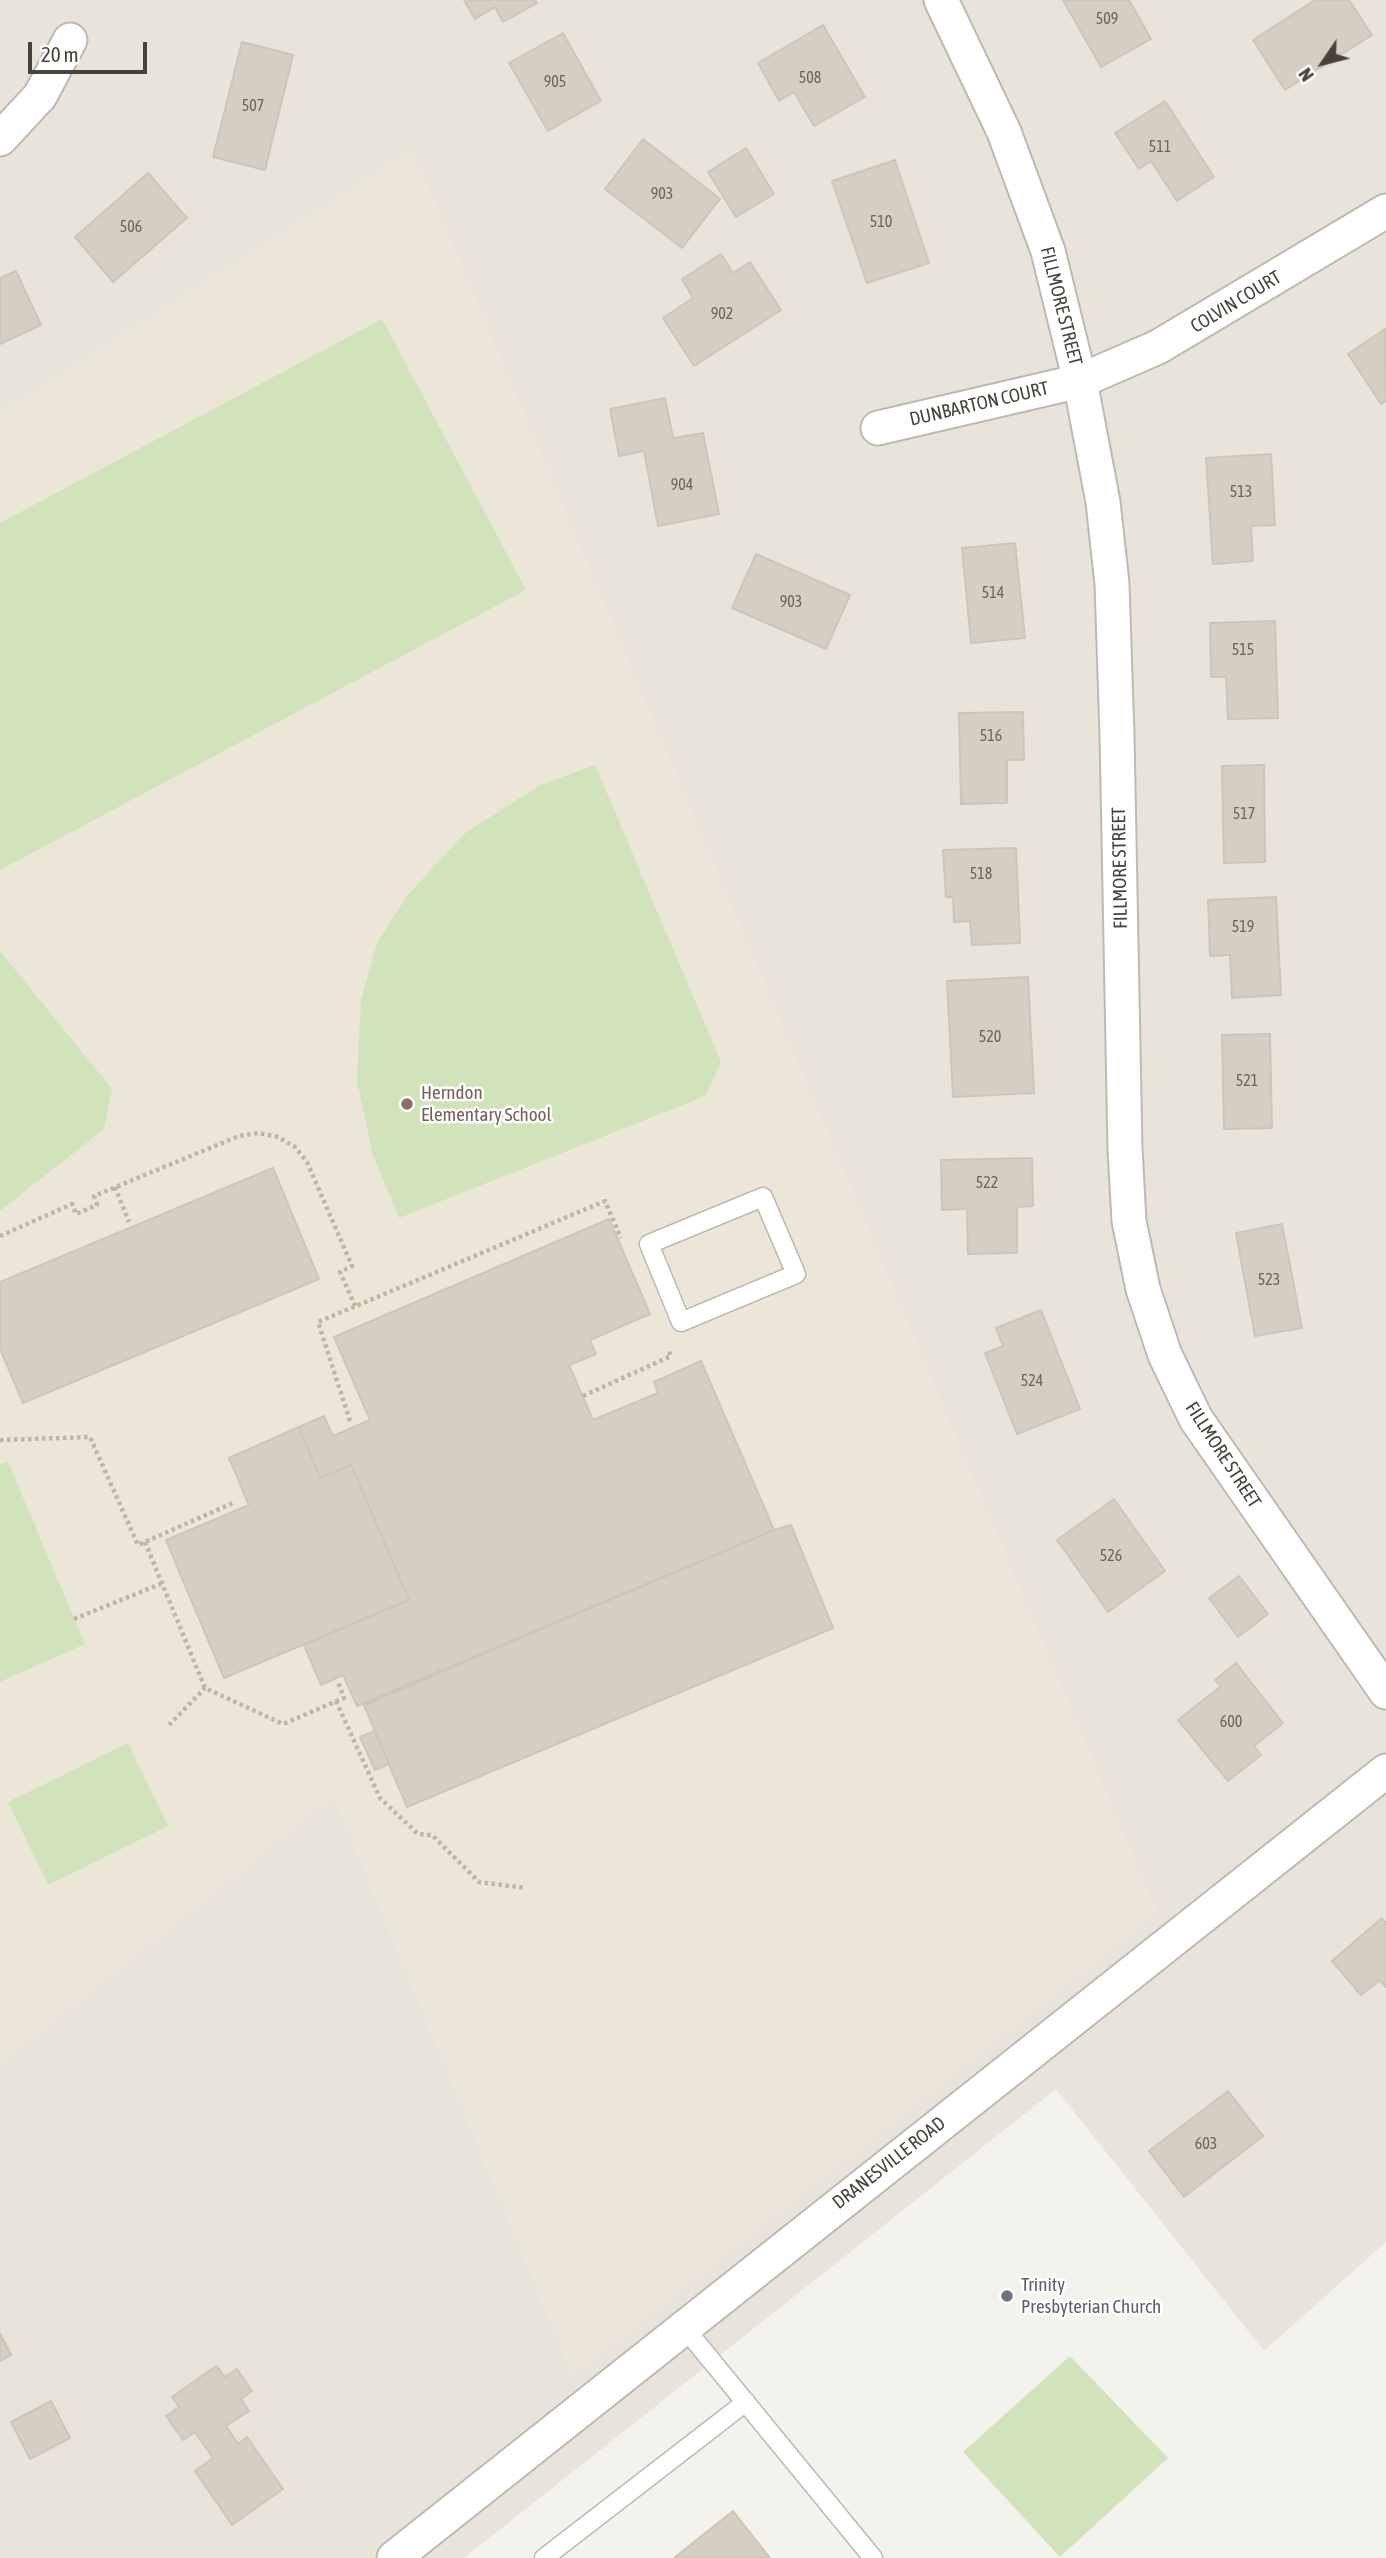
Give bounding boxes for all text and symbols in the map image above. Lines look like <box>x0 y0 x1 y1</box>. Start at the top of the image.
house number: 509 <box>1096 9 1118 29</box>
scale bar <box>32 28 150 72</box>
north arrow <box>1288 28 1358 98</box>
text: 20 m <box>41 42 79 66</box>
text: N <box>1294 64 1318 86</box>
house number: 508 <box>799 68 821 88</box>
house number: 905 <box>544 72 566 92</box>
house number: 507 <box>242 96 264 116</box>
house number: 511 <box>1149 137 1171 157</box>
house number: 903 <box>651 184 673 204</box>
house number: 510 <box>870 212 892 232</box>
house number: 506 <box>120 217 142 237</box>
street label: FILLMORE STREET <box>1035 244 1087 368</box>
street label: COLVIN COURT <box>1186 266 1286 338</box>
house number: 902 <box>711 304 733 324</box>
street label: DUNBARTON COURT <box>907 377 1051 431</box>
house number: 904 <box>671 475 693 495</box>
house number: 513 <box>1230 482 1252 502</box>
house number: 514 <box>982 583 1004 603</box>
house number: 903 <box>780 592 802 612</box>
house number: 515 <box>1232 640 1254 660</box>
house number: 516 <box>980 726 1002 746</box>
house number: 517 <box>1233 804 1255 824</box>
street label: FILLMORE STREET <box>1108 807 1132 929</box>
house number: 518 <box>970 864 992 884</box>
house number: 519 <box>1232 917 1254 937</box>
house number: 520 <box>979 1027 1001 1047</box>
house number: 521 <box>1236 1071 1258 1091</box>
place label: Herndon Elementary School <box>421 1082 552 1126</box>
marker: Herndon Elementary School <box>399 1096 415 1112</box>
house number: 522 <box>976 1173 998 1193</box>
house number: 523 <box>1258 1270 1280 1290</box>
house number: 524 <box>1021 1371 1043 1391</box>
street label: FILLMORE STREET <box>1180 1398 1266 1512</box>
house number: 526 <box>1100 1546 1122 1566</box>
house number: 600 <box>1220 1712 1242 1732</box>
street label: DRANESVILLE ROAD <box>828 2112 950 2214</box>
house number: 603 <box>1195 2134 1217 2154</box>
place label: Trinity Presbyterian Church <box>1021 2274 1161 2318</box>
marker: Trinity Presbyterian Church <box>999 2288 1015 2304</box>

